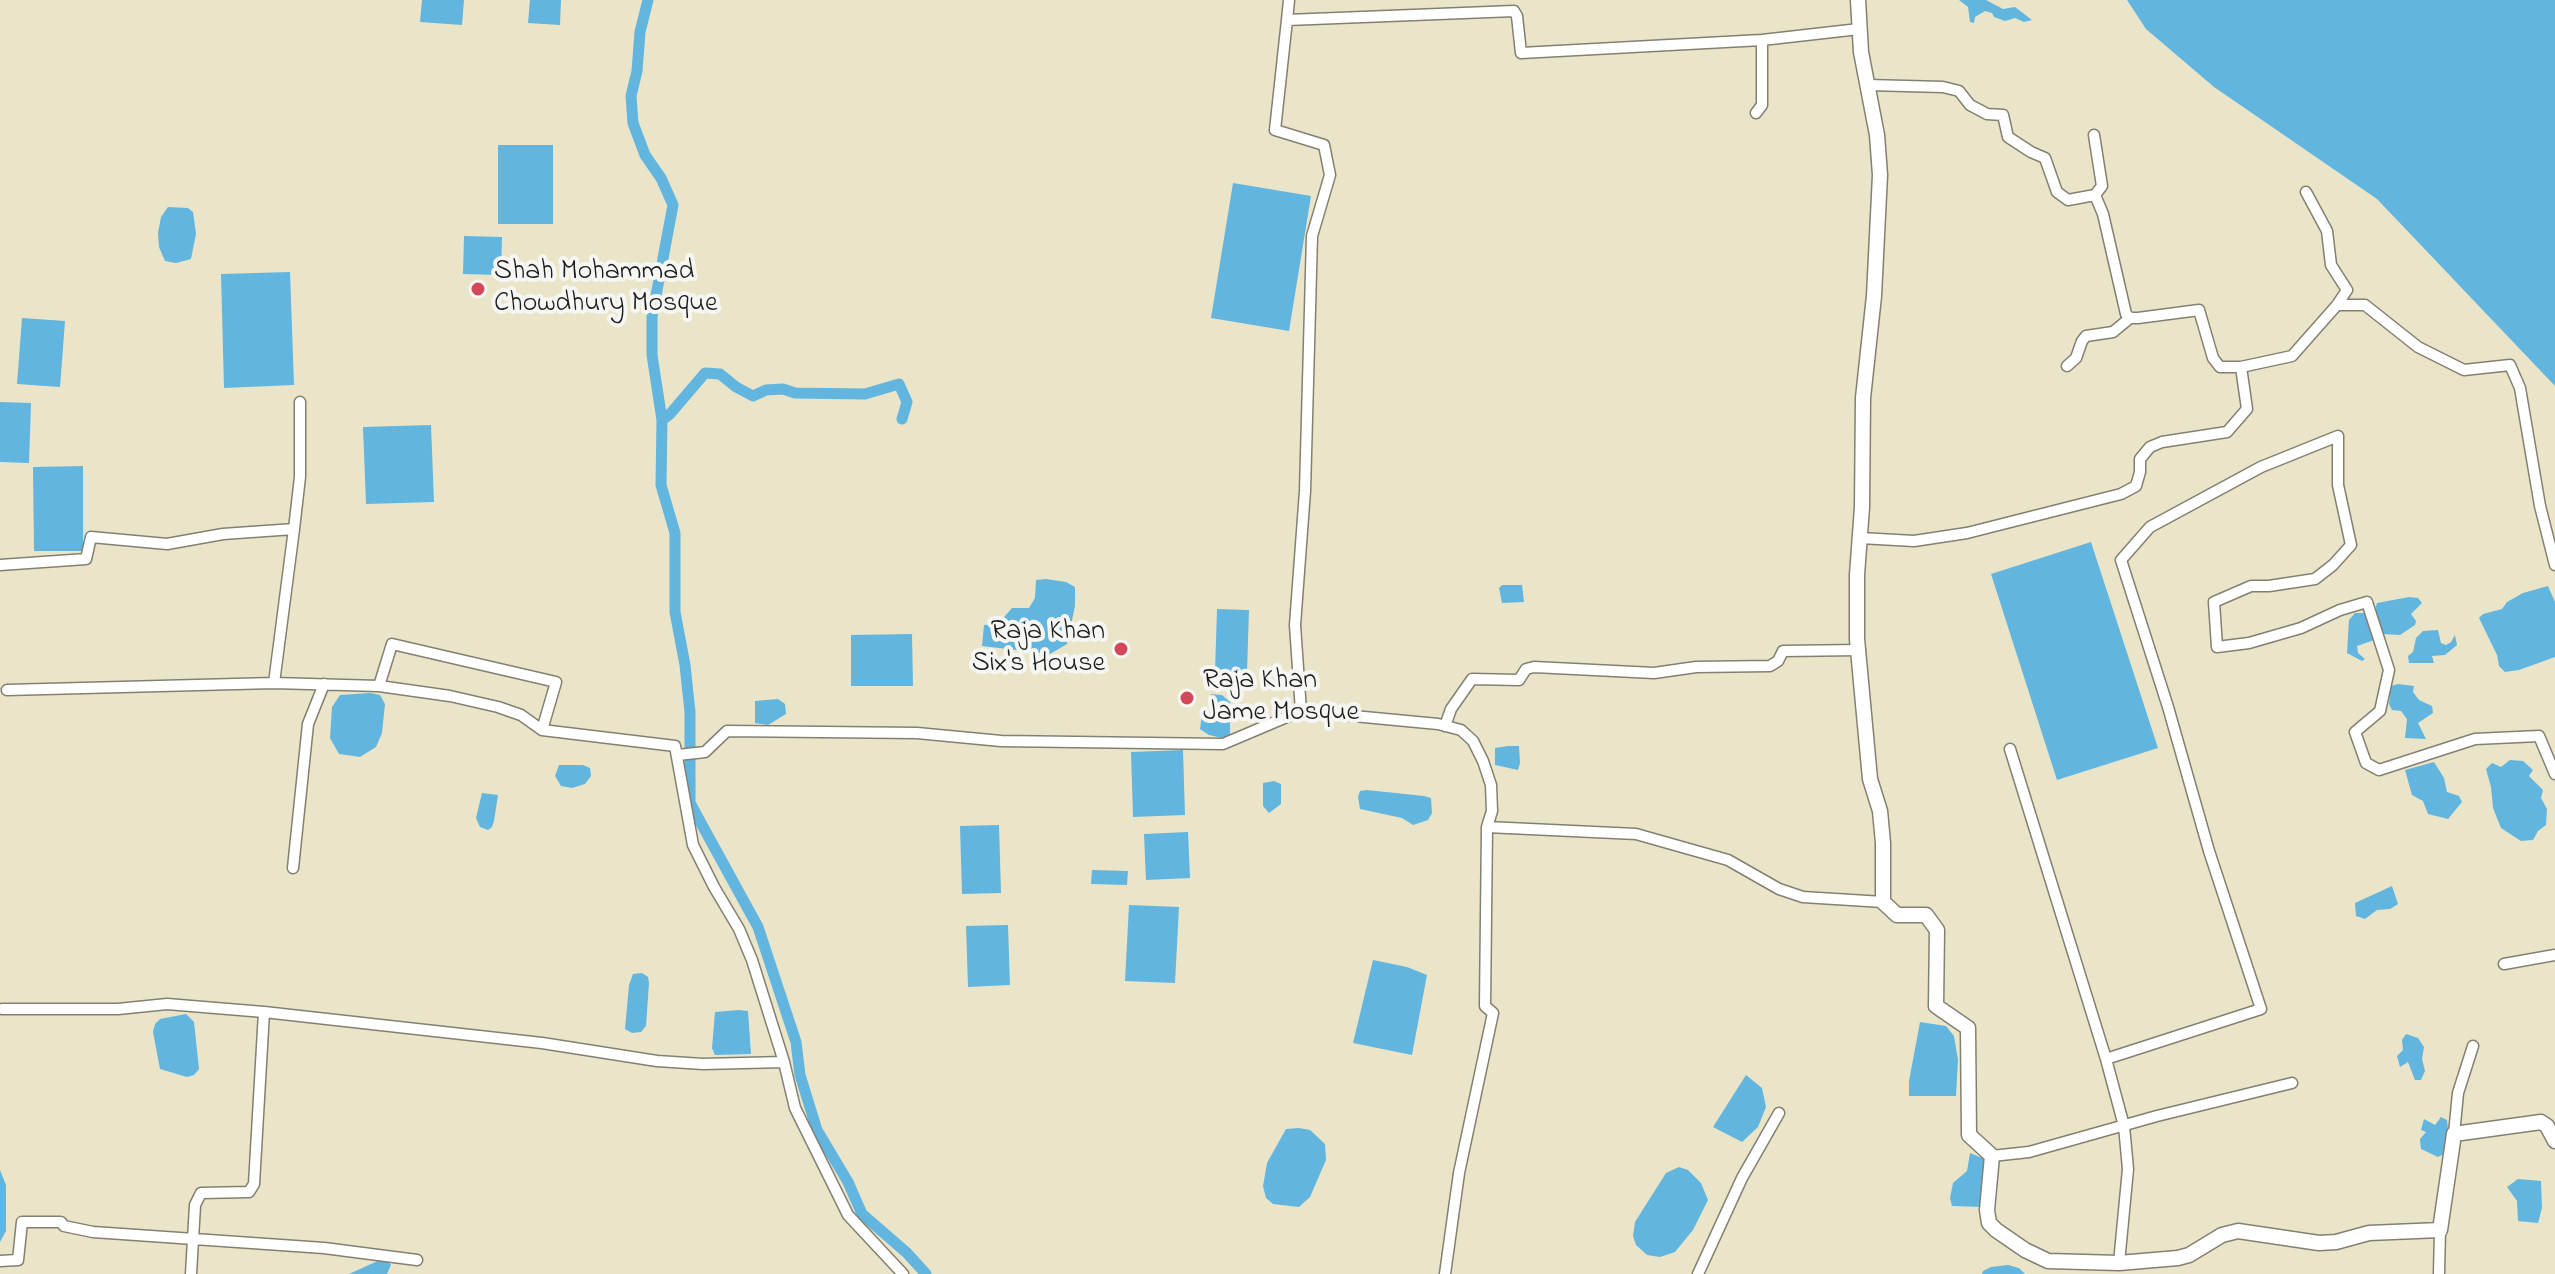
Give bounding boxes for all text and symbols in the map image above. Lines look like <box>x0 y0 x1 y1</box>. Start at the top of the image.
place label: Shah Mohammad Chowdhury Mosque <box>494 256 717 322</box>
marker: Shah Mohammad Chowdhury Mosque <box>469 280 487 298</box>
place label: Raja Khan Six's House <box>972 616 1105 682</box>
marker: Raja Khan Six's House <box>1112 640 1130 658</box>
place label: Raja Khan Jame Mosque <box>1203 665 1359 731</box>
marker: Raja Khan Jame Mosque <box>1178 689 1196 707</box>

